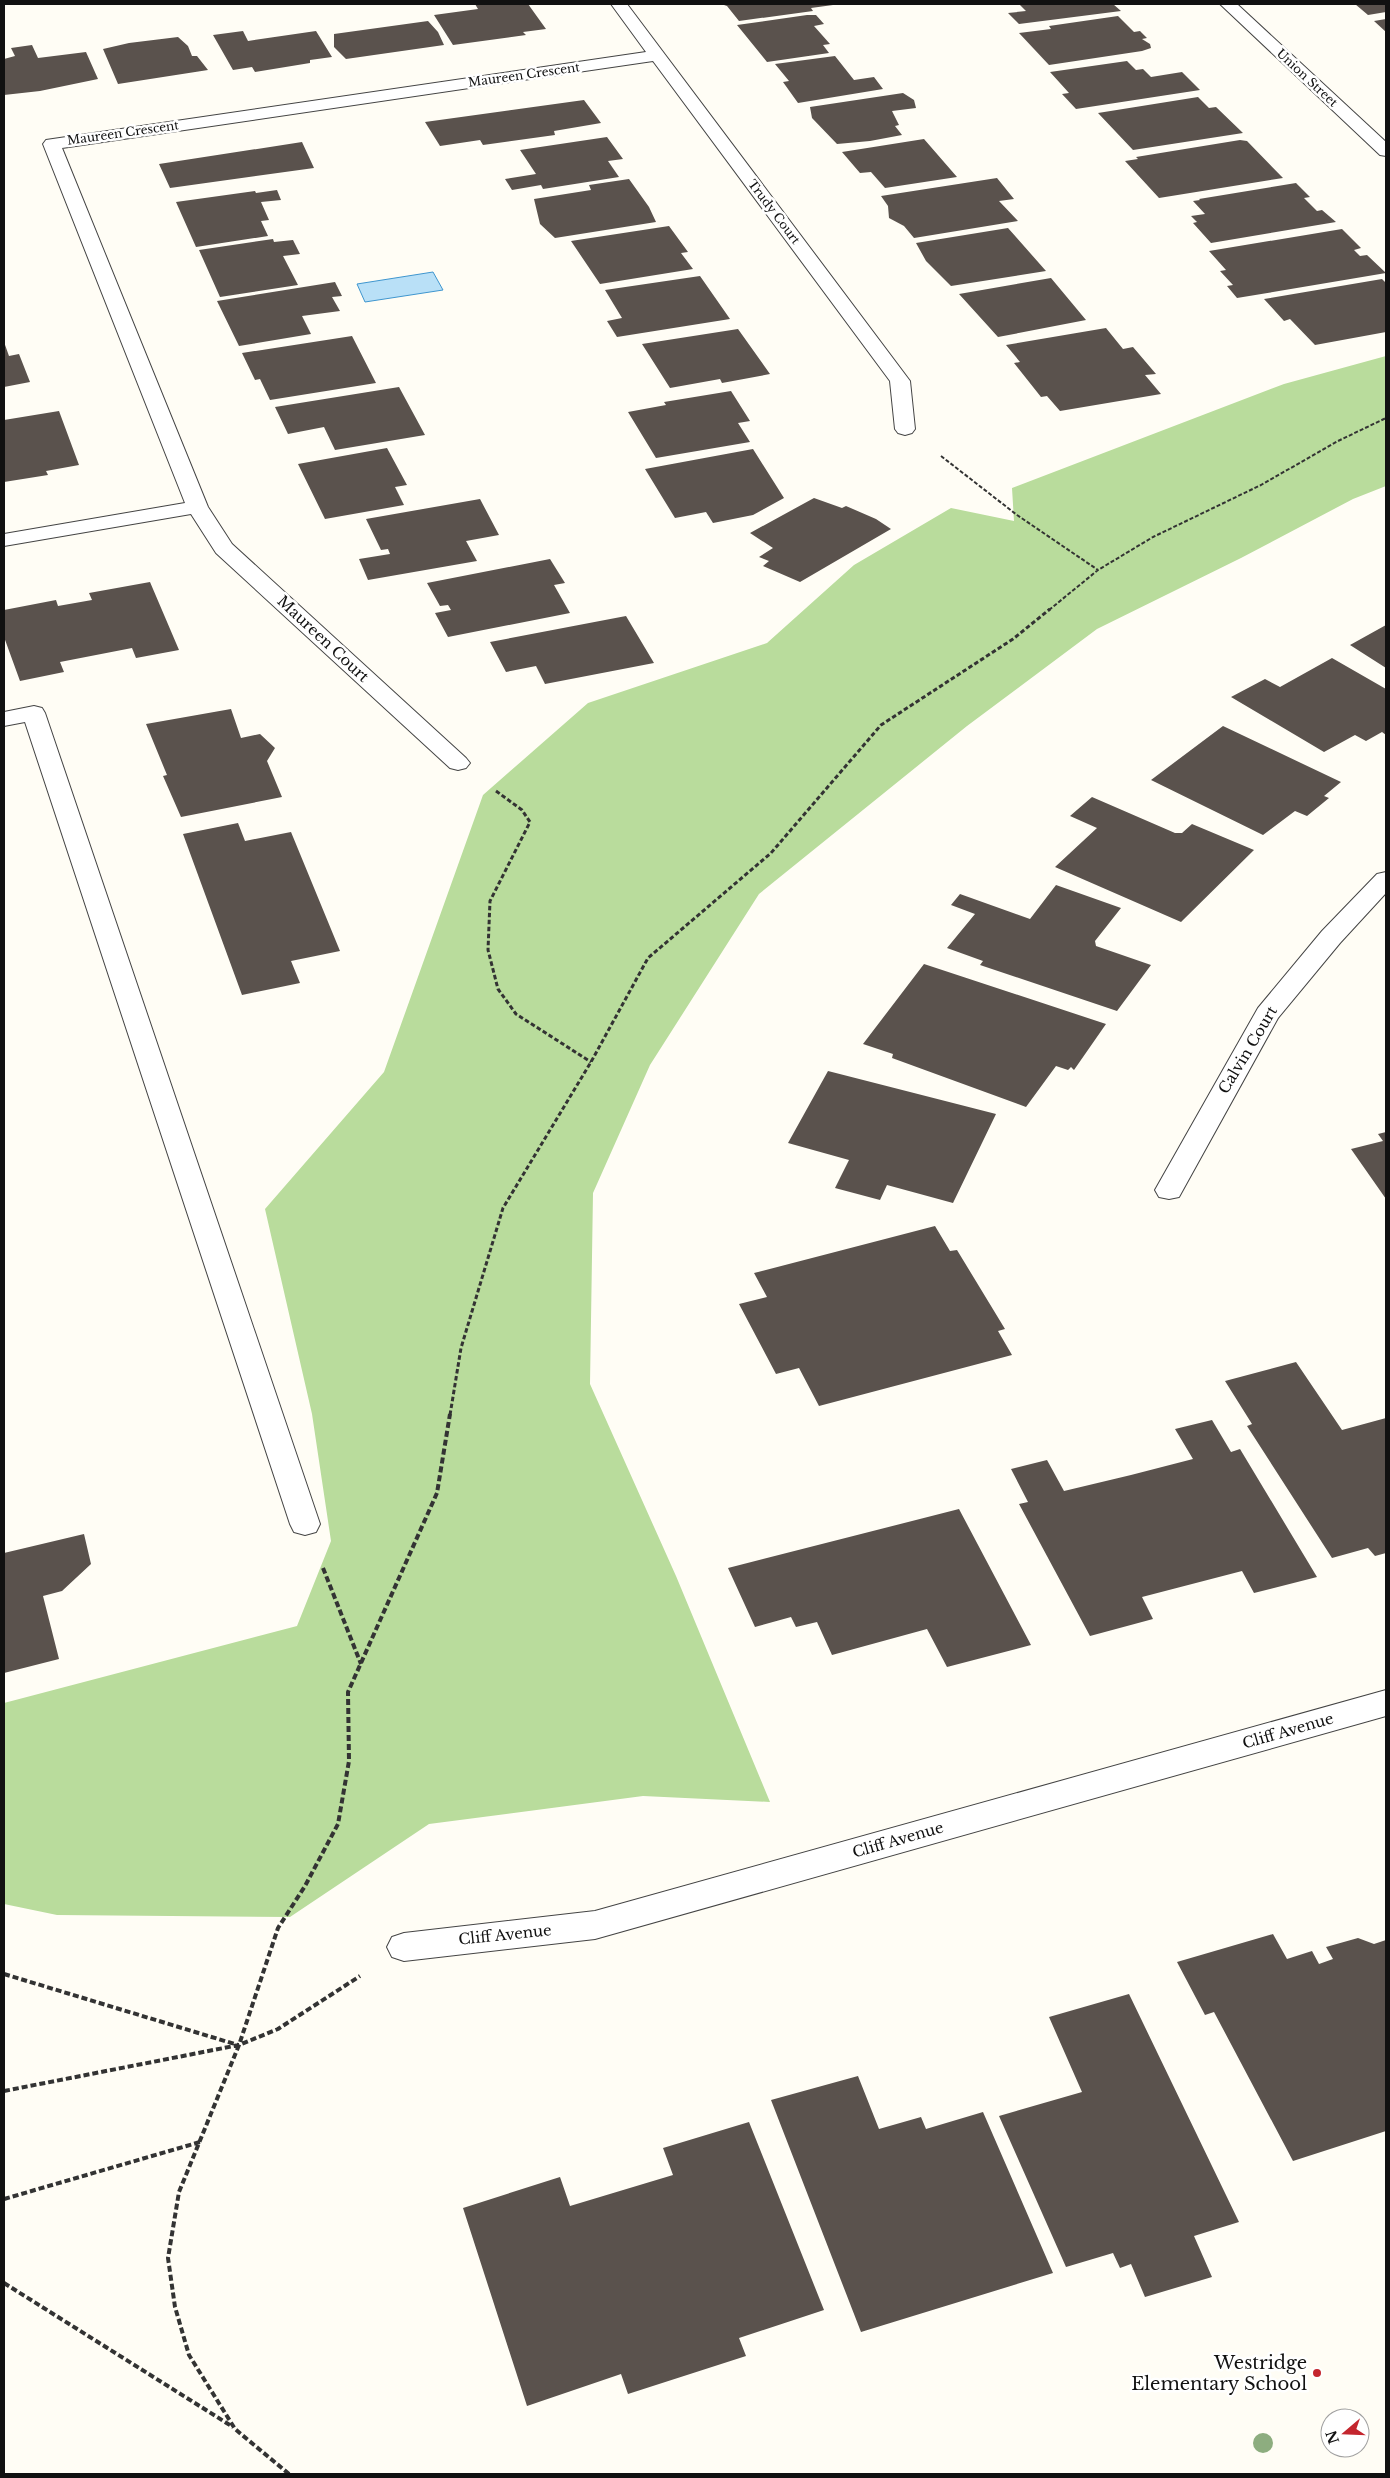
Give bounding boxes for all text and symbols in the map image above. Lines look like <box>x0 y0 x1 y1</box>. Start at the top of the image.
street label: Union Street <box>1274 46 1341 110</box>
street label: Maureen Crescent <box>467 59 581 90</box>
street label: Maureen Crescent <box>66 117 180 148</box>
street label: Trudy Court <box>745 176 804 247</box>
street label: Maureen Court <box>274 591 373 686</box>
street label: Calvin Court <box>1214 1002 1281 1097</box>
street label: Cliff Avenue <box>1240 1708 1336 1753</box>
street label: Cliff Avenue <box>850 1817 946 1862</box>
street label: Cliff Avenue <box>457 1920 553 1949</box>
place label: Westridge Elementary School <box>1131 2352 1307 2395</box>
marker: Westridge Elementary School <box>1311 2367 1323 2379</box>
north arrow <box>1320 2408 1370 2458</box>
text: N <box>1322 2428 1343 2446</box>

